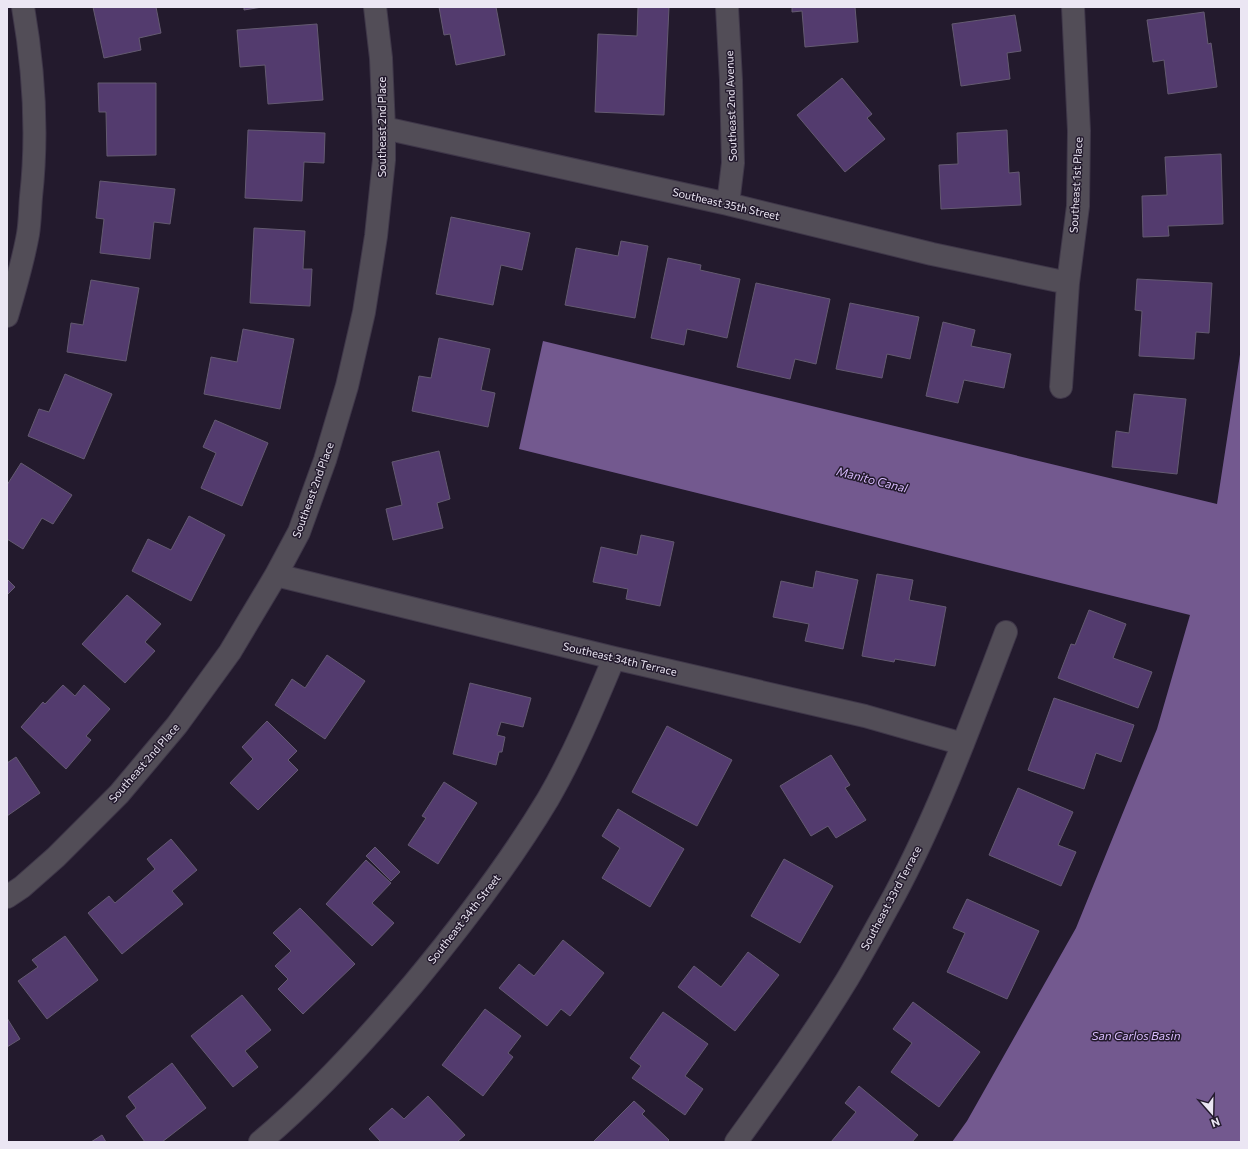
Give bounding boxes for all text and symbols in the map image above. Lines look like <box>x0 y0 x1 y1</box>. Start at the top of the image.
street label: Southeast 2nd Avenue <box>722 50 739 162</box>
street label: Southeast 2nd Place <box>375 76 388 177</box>
street label: Southeast 1st Place <box>1066 136 1085 233</box>
street label: Southeast 35th Street <box>671 185 782 222</box>
street label: Southeast 2nd Place <box>289 440 336 539</box>
water label: Manito Canal <box>835 463 910 495</box>
street label: Southeast 34th Terrace <box>562 639 679 678</box>
street label: Southeast 2nd Place <box>106 720 182 805</box>
street label: Southeast 33rd Terrace <box>858 843 924 952</box>
street label: Southeast 34th Street <box>425 871 503 966</box>
water label: San Carlos Basin <box>1091 1028 1181 1042</box>
north arrow <box>1192 1093 1232 1133</box>
text: N <box>1209 1115 1222 1130</box>

